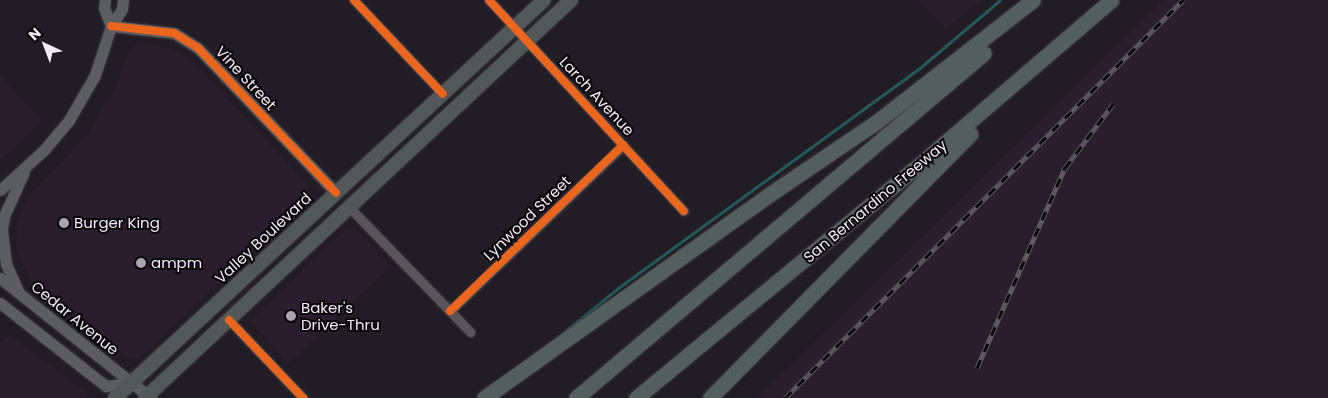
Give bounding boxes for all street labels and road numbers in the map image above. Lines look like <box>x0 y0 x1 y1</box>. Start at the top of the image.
street label: Vine Street <box>212 42 280 114</box>
street label: Larch Avenue <box>556 53 638 139</box>
street label: San Bernardino Freeway <box>800 136 950 266</box>
street label: Lynwood Street <box>480 172 574 264</box>
street label: Valley Boulevard <box>211 189 315 287</box>
street label: Cedar Avenue <box>28 277 122 359</box>

